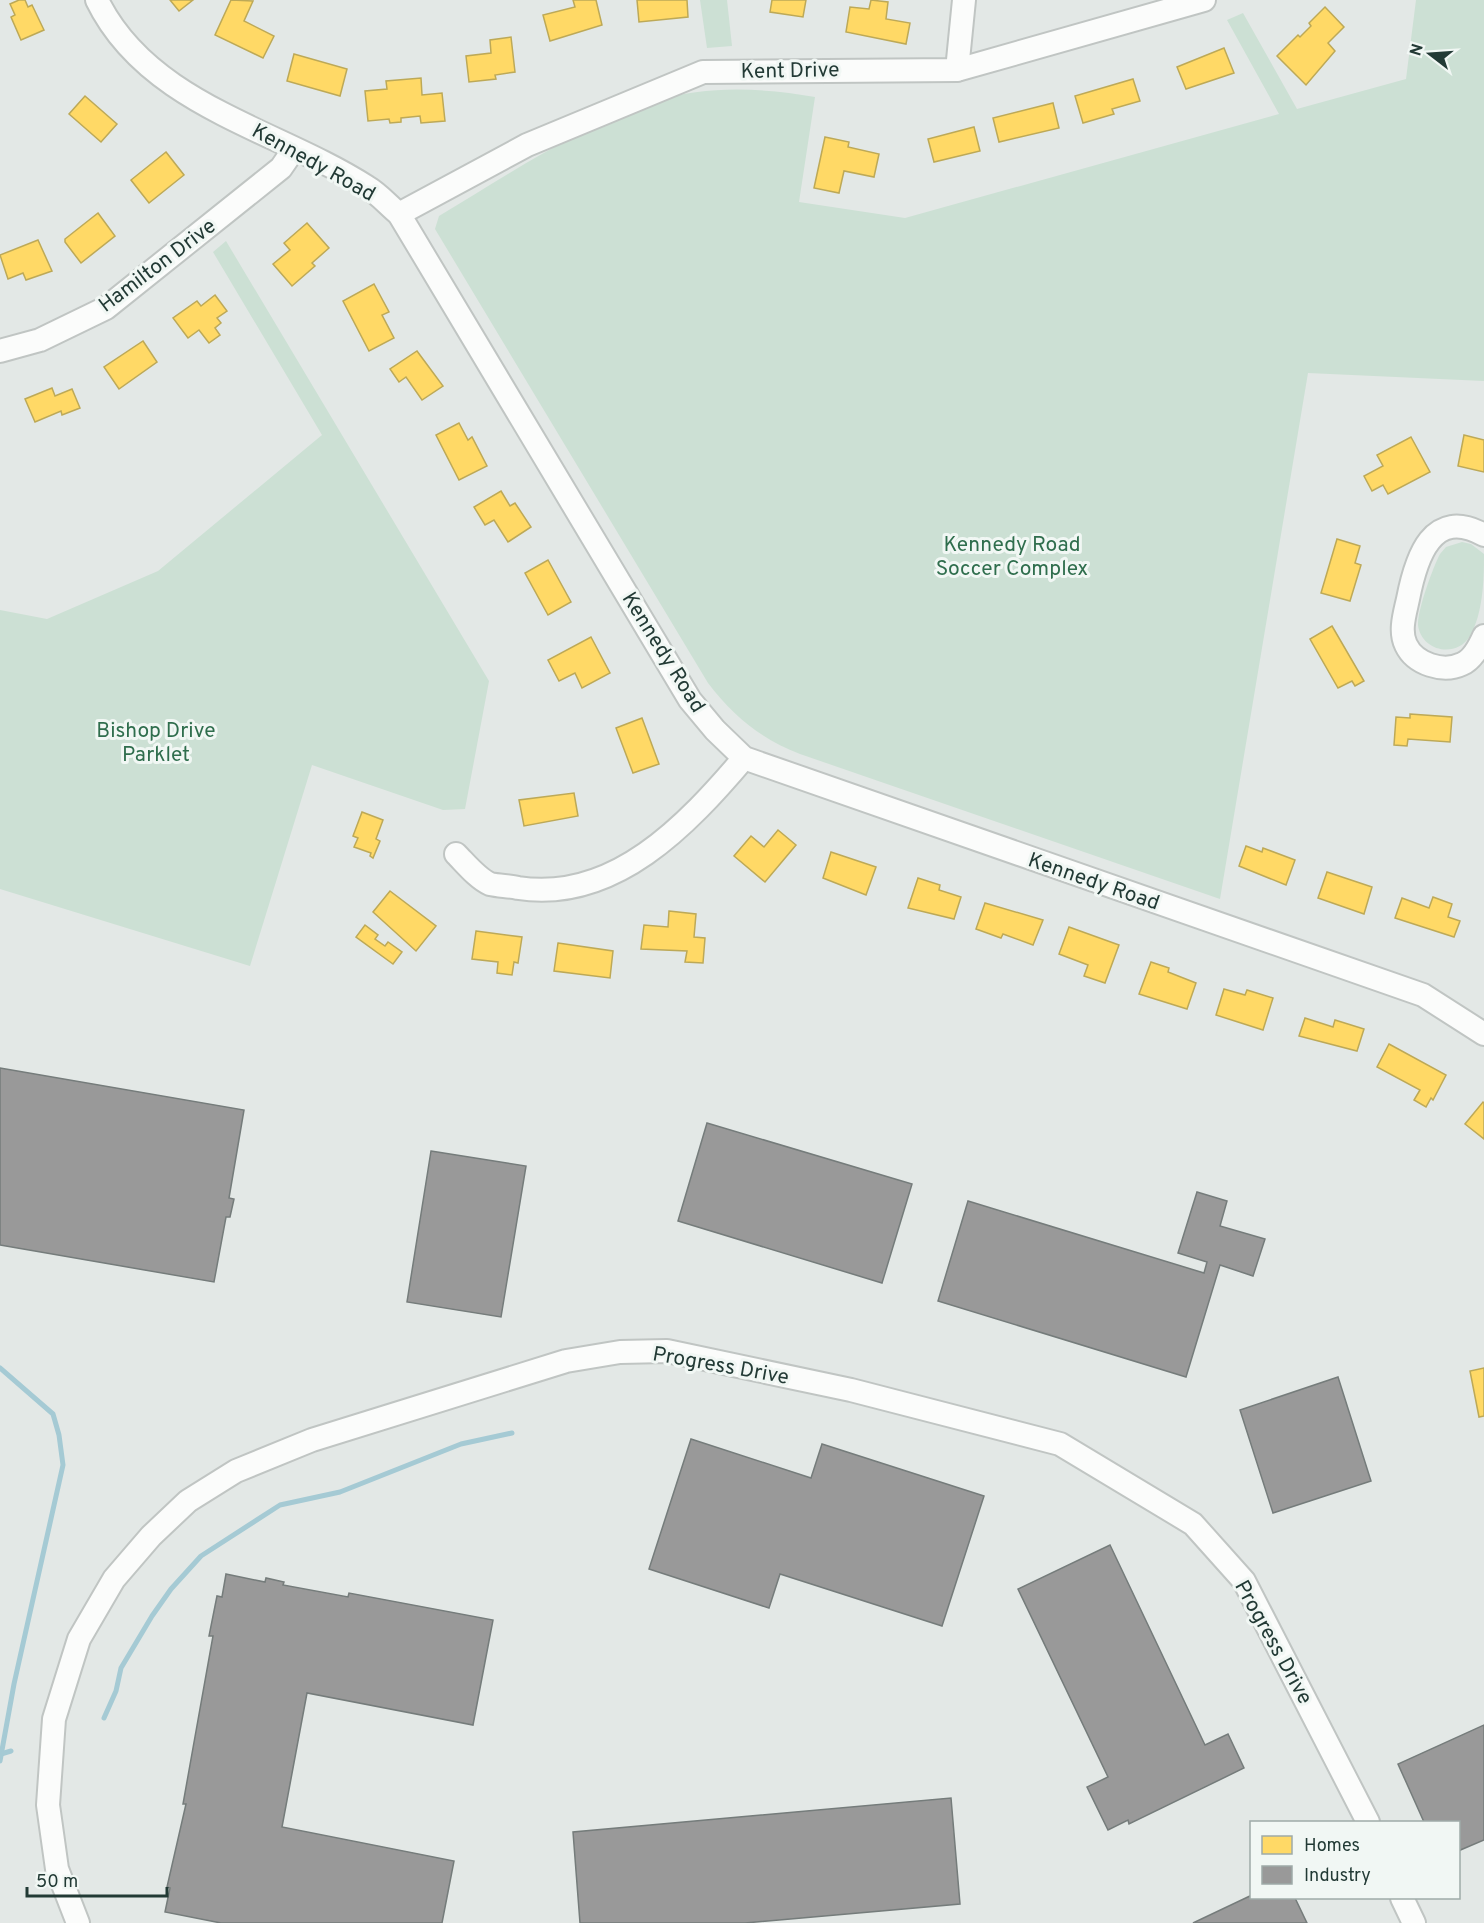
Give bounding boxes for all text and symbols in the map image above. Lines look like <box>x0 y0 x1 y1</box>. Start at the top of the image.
north arrow <box>1400 24 1460 84</box>
text: N <box>1406 42 1429 59</box>
street label: Kent Drive <box>740 57 840 86</box>
street label: Kennedy Road <box>247 118 380 208</box>
street label: Hamilton Drive <box>94 213 222 319</box>
park label: Kennedy Road Soccer Complex <box>936 532 1088 583</box>
street label: Kennedy Road <box>615 587 711 718</box>
park label: Bishop Drive Parklet <box>96 718 216 769</box>
street label: Kennedy Road <box>1024 847 1163 918</box>
street label: Progress Drive <box>650 1341 791 1392</box>
street label: Progress Drive <box>1227 1576 1318 1710</box>
legend <box>1250 1821 1460 1899</box>
text: Homes <box>1304 1835 1360 1858</box>
scale bar <box>27 1860 166 1898</box>
text: Industry <box>1304 1865 1371 1888</box>
text: 50 m <box>36 1871 78 1894</box>

